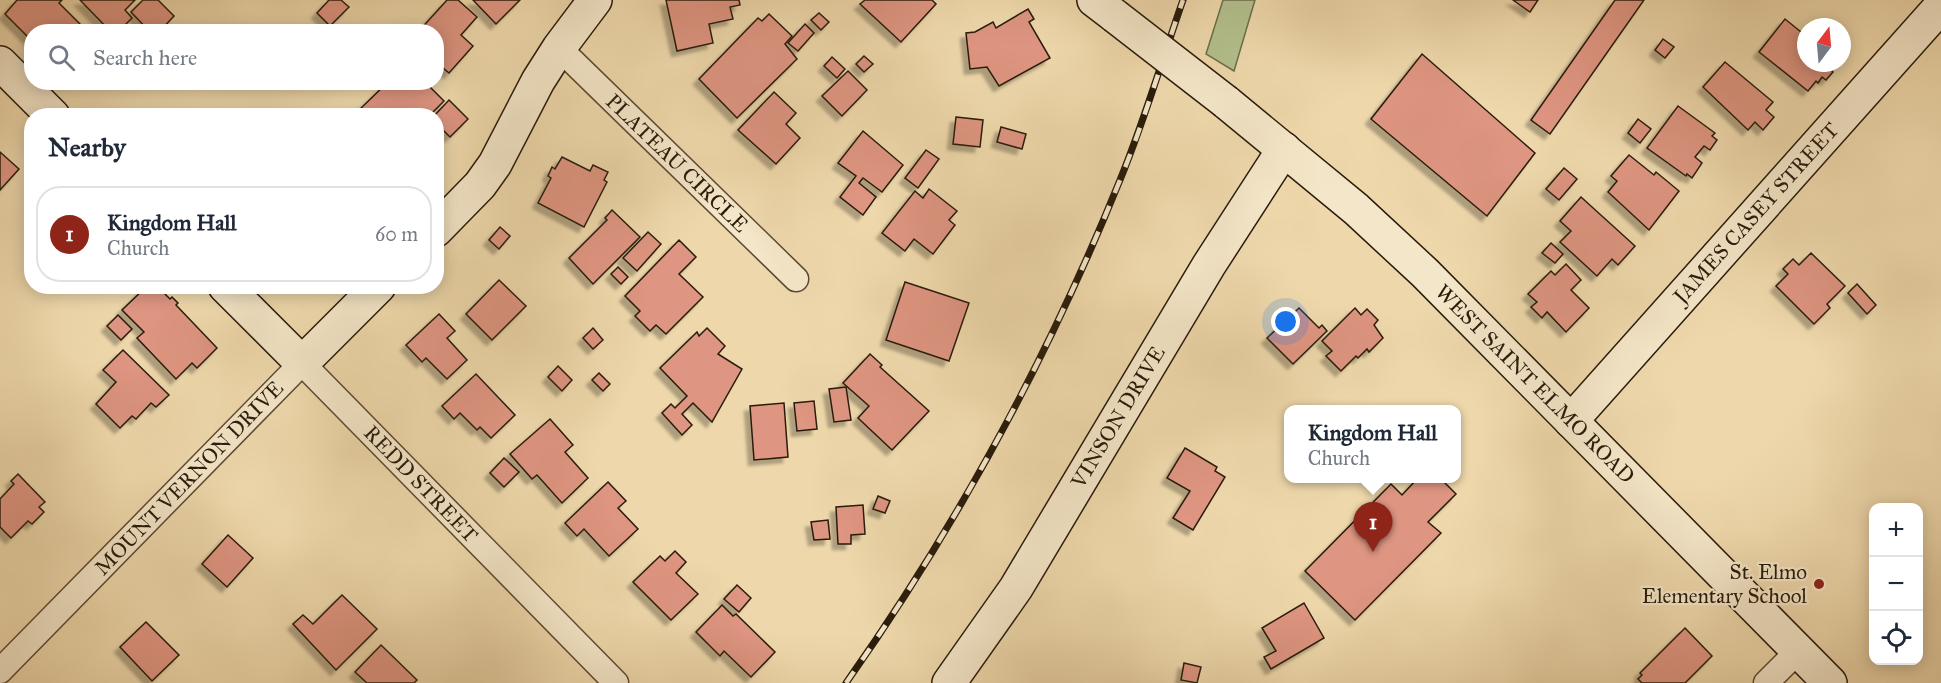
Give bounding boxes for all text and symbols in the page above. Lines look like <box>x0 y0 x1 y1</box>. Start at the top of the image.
north arrow <box>1797 18 1851 72</box>
search box <box>24 24 444 90</box>
icon: search <box>45 41 78 74</box>
text: Search here <box>93 44 197 71</box>
street label: PLATEAU CIRCLE <box>600 88 754 238</box>
street label: JAMES CASEY STREET <box>1666 117 1844 310</box>
text: Nearby <box>48 131 126 163</box>
text: Kingdom Hall <box>107 209 237 236</box>
text: 1 <box>66 222 73 246</box>
text: 60 m <box>375 222 418 246</box>
text: Church <box>107 236 169 260</box>
street label: WEST SAINT ELMO ROAD <box>1430 279 1640 489</box>
your location <box>1271 307 1300 336</box>
street label: VINSON DRIVE <box>1065 341 1171 494</box>
street label: MOUNT VERNON DRIVE <box>89 375 289 581</box>
popup <box>1284 405 1461 483</box>
text: Kingdom Hall <box>1308 419 1437 446</box>
street label: REDD STREET <box>359 420 483 548</box>
text: Church <box>1308 446 1370 470</box>
pin: 1 <box>1354 502 1392 552</box>
map controls <box>1869 503 1923 665</box>
button: + <box>1869 503 1923 557</box>
button: − <box>1869 557 1923 611</box>
place label: St. Elmo Elementary School <box>1642 559 1807 609</box>
marker: St. Elmo Elementary School <box>1812 577 1826 591</box>
button: locate <box>1869 611 1923 665</box>

